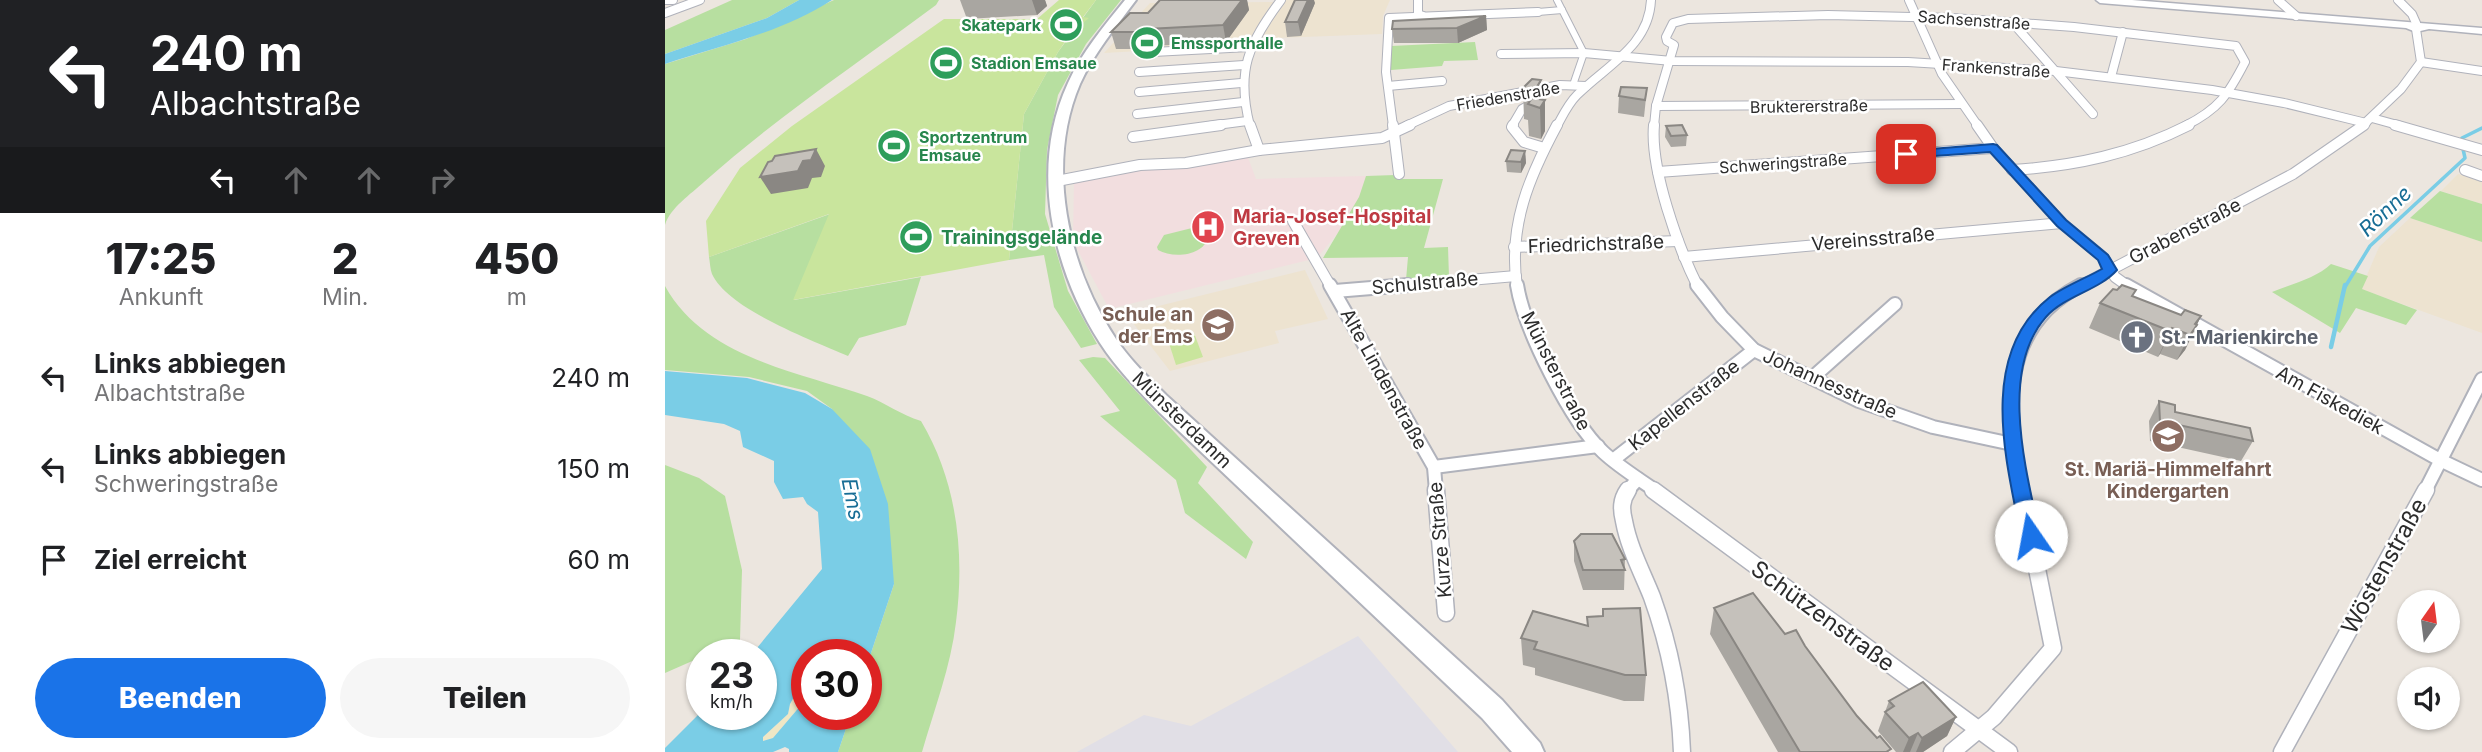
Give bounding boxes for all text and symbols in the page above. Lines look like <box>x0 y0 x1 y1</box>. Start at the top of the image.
sports icon: Skatepark <box>1047 6 1085 44</box>
street label: Sachsenstraße <box>1917 6 2031 34</box>
place label: Skatepark <box>961 15 1042 35</box>
text: 240 m <box>150 24 303 83</box>
sports icon: Emssporthalle <box>1128 24 1166 62</box>
icon: left <box>35 28 126 119</box>
place label: Emssporthalle <box>1171 33 1283 53</box>
sports icon: Stadion Emsaue <box>927 44 965 82</box>
place label: Stadion Emsaue <box>971 53 1097 73</box>
street label: Frankenstraße <box>1941 54 2051 82</box>
street label: Friedenstraße <box>1455 77 1561 115</box>
text: Albachtstraße <box>150 84 361 123</box>
street label: Bruktererstraße <box>1750 95 1868 117</box>
pin <box>1876 124 1936 184</box>
sports icon: Sportzentrum Emsaue <box>875 127 913 165</box>
place label: Sportzentrum Emsaue <box>919 127 1027 165</box>
icon: arrive <box>1887 135 1925 173</box>
street label: Schweringstraße <box>1718 149 1848 177</box>
icon: left <box>204 161 242 199</box>
icon: ahead <box>277 161 315 199</box>
icon: ahead <box>350 161 388 199</box>
icon: right <box>423 161 461 199</box>
water label: Rönne <box>2354 180 2416 242</box>
street label: Grabenstraße <box>2125 193 2245 269</box>
place label: Maria-Josef-Hospital Greven <box>1233 205 1431 250</box>
hospital icon: Maria-Josef-Hospital Greven <box>1189 208 1227 246</box>
sports icon: Trainingsgelände <box>897 218 935 256</box>
street label: Vereinsstraße <box>1810 222 1936 256</box>
place label: Trainingsgelände <box>941 226 1102 249</box>
street label: Friedrichstraße <box>1527 230 1665 258</box>
text: 17:25 <box>106 233 216 284</box>
text: 2 <box>332 233 359 284</box>
text: 450 <box>474 233 559 284</box>
street label: Schulstraße <box>1371 267 1479 299</box>
text: Ankunft <box>119 283 203 311</box>
text: Min. <box>322 283 368 311</box>
text: m <box>507 283 527 311</box>
place label: Schule an der Ems <box>1102 303 1193 348</box>
street label: Alte Lindenstraße <box>1336 304 1432 454</box>
school or university icon: Schule an der Ems <box>1199 306 1237 344</box>
street label: Münsterstraße <box>1516 308 1596 434</box>
church icon: St.-Marienkirche <box>2118 318 2156 356</box>
place label: St.-Marienkirche <box>2161 326 2318 349</box>
street label: Johannesstraße <box>1759 344 1901 424</box>
text: Links abbiegen <box>94 348 286 379</box>
street label: Kapellenstraße <box>1624 355 1744 455</box>
icon: left <box>35 359 73 397</box>
street label: Am Fiskediek <box>2272 361 2388 439</box>
text: 240 m <box>551 362 630 393</box>
street label: Münsterdamm <box>1128 367 1236 473</box>
text: Albachtstraße <box>94 379 246 407</box>
school or university icon: St. Mariä-Himmelfahrt Kindergarten <box>2149 417 2187 455</box>
text: Links abbiegen <box>94 439 286 470</box>
icon: left <box>35 450 73 488</box>
text: 150 m <box>557 453 630 484</box>
place label: St. Mariä-Himmelfahrt Kindergarten <box>2065 458 2272 503</box>
text: Schweringstraße <box>94 470 278 498</box>
water label: Ems <box>837 476 869 522</box>
street label: Kurze Straße <box>1423 481 1457 599</box>
street label: Wöstenstraße <box>2335 493 2433 639</box>
position arrow <box>1994 499 2068 573</box>
icon: arrive <box>35 541 73 579</box>
text: Ziel erreicht <box>94 544 247 575</box>
text: 60 m <box>567 544 630 575</box>
street label: Schützenstraße <box>1746 554 1900 678</box>
north arrow <box>2397 590 2461 653</box>
map controls <box>2397 590 2460 730</box>
speed limit sign: 30 <box>791 639 882 730</box>
text: 23 <box>709 654 754 696</box>
button: Beenden <box>35 658 326 738</box>
button: Teilen <box>340 658 630 738</box>
button: sound <box>2397 667 2460 730</box>
text: km/h <box>710 691 753 712</box>

